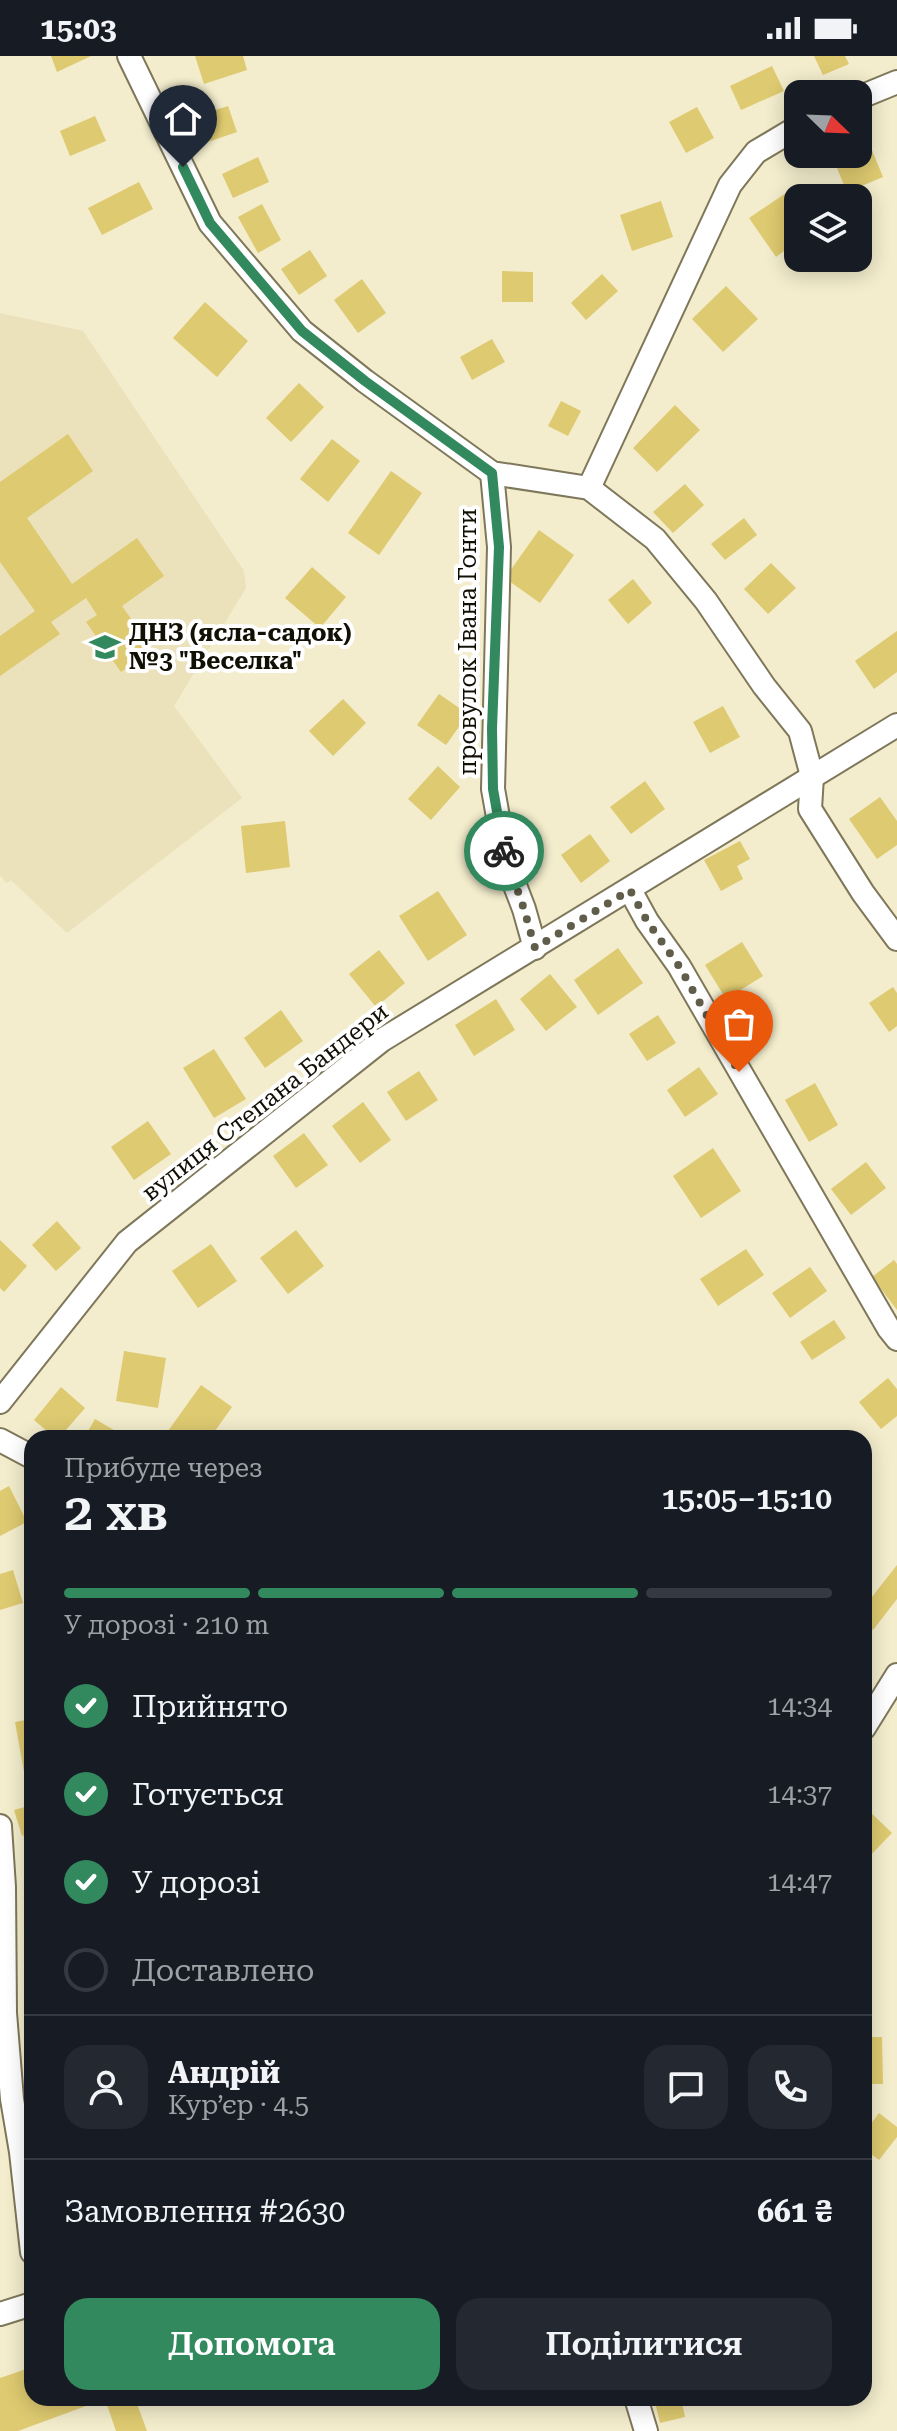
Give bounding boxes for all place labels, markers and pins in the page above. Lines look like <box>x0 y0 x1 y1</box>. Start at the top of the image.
pin <box>149 85 217 167</box>
place label: ДНЗ (ясла-садок) №3 "Веселка" <box>129 619 352 675</box>
school or university icon: ДНЗ (ясла-садок) №3 "Веселка" <box>88 630 122 664</box>
pin <box>705 990 773 1072</box>

